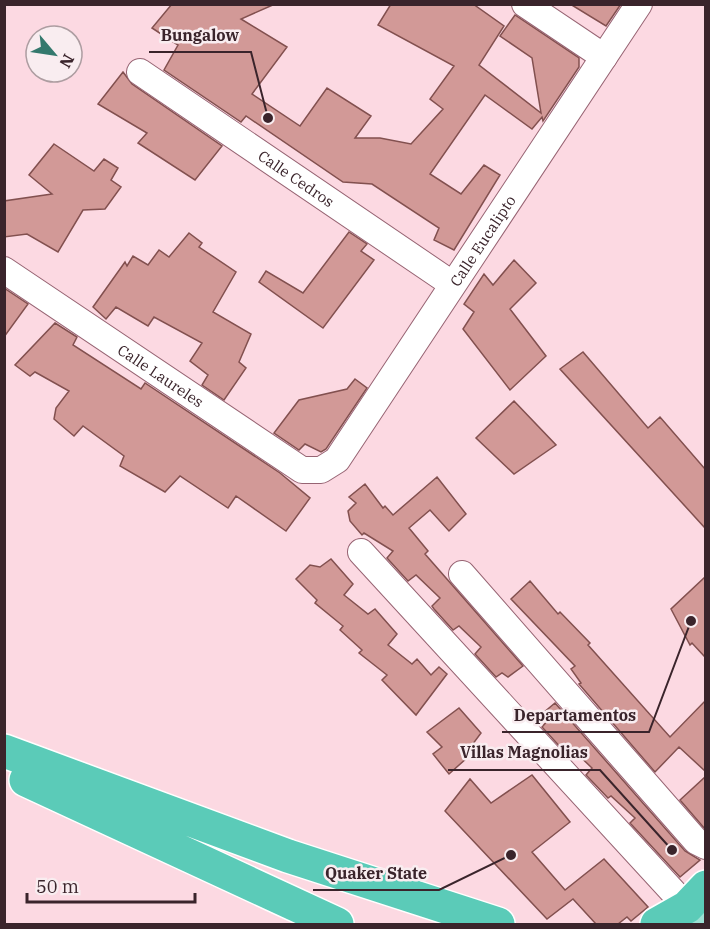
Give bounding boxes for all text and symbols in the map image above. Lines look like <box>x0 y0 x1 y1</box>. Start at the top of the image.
callout: Bungalow <box>149 18 251 52</box>
north arrow <box>24 24 84 84</box>
text: Bungalow <box>161 25 239 45</box>
text: N <box>55 51 79 72</box>
street label: Calle Cedros <box>255 146 338 211</box>
street label: Calle Eucalipto <box>445 191 519 290</box>
street label: Calle Laureles <box>114 340 207 411</box>
callout: Departamentos <box>502 698 649 732</box>
text: Departamentos <box>514 705 636 725</box>
callout: Villas Magnolias <box>448 736 600 770</box>
text: Villas Magnolias <box>460 742 588 762</box>
callout: Quaker State <box>313 856 439 890</box>
text: Quaker State <box>325 863 427 883</box>
scale bar <box>27 866 195 904</box>
text: 50 m <box>36 875 79 898</box>

